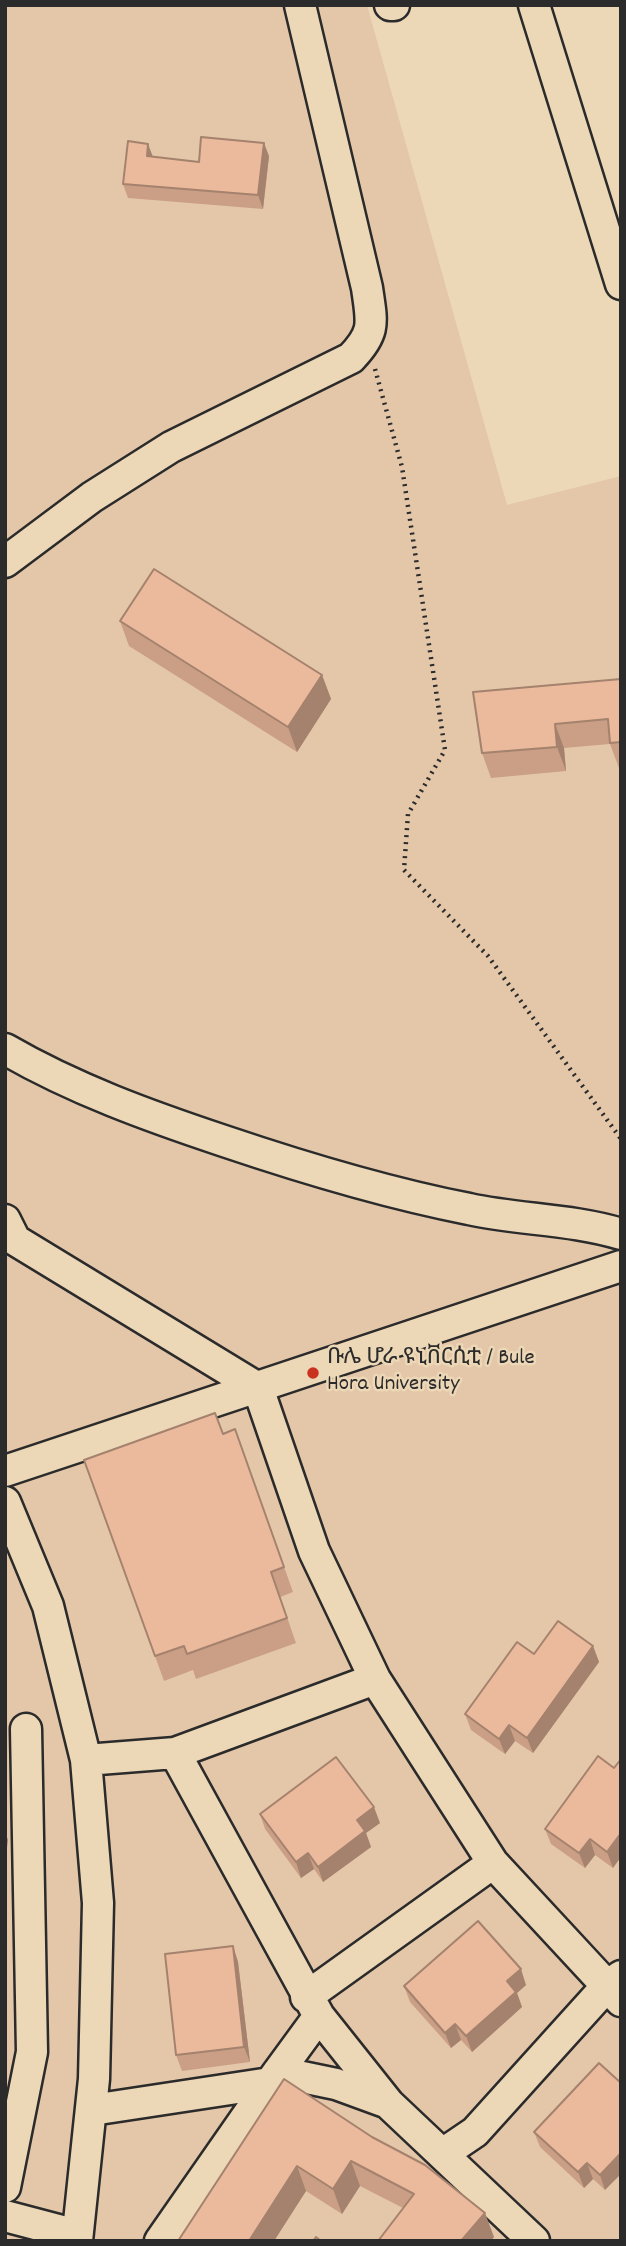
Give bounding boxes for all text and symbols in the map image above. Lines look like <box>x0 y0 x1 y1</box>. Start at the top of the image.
place label: ቡሌ ሆራ ዩኒቨርሲቲ / Bule Hora University <box>327 1346 535 1400</box>
marker: ቡሌ ሆራ ዩኒቨርሲቲ / Bule Hora University <box>305 1365 321 1381</box>

